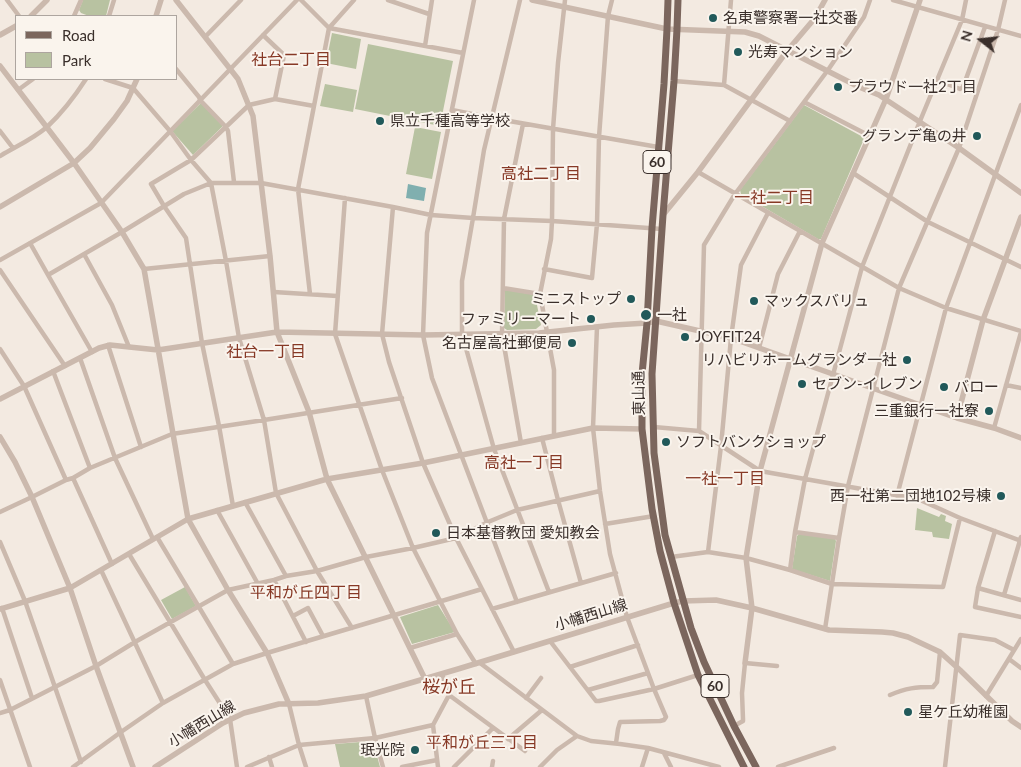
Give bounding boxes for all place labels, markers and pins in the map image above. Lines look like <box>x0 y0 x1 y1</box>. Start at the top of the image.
place label: 名東警察署一社交番 <box>723 9 858 27</box>
marker: 名東警察署一社交番 <box>707 12 719 24</box>
place label: 光寿マンション <box>748 43 853 61</box>
marker: 光寿マンション <box>732 46 744 58</box>
place label: プラウド一社2丁目 <box>848 78 977 96</box>
marker: プラウド一社2丁目 <box>832 81 844 93</box>
place label: 県立千種高等学校 <box>390 112 510 130</box>
marker: 県立千種高等学校 <box>374 115 386 127</box>
place label: グランデ亀の井 <box>862 127 967 145</box>
marker: グランデ亀の井 <box>971 130 983 142</box>
place label: ミニストップ <box>531 290 621 308</box>
place label: マックスバリュ <box>764 292 869 310</box>
marker: ミニストップ <box>625 293 637 305</box>
marker: マックスバリュ <box>748 295 760 307</box>
place label: 一社 <box>657 306 687 324</box>
marker: 一社 <box>639 308 653 322</box>
place label: ファミリーマート <box>461 310 581 328</box>
marker: ファミリーマート <box>585 313 597 325</box>
place label: JOYFIT24 <box>695 328 761 346</box>
marker: JOYFIT24 <box>679 331 691 343</box>
place label: 名古屋高社郵便局 <box>442 334 562 352</box>
marker: 名古屋高社郵便局 <box>566 337 578 349</box>
place label: リハビリホームグランダ一社 <box>702 351 897 369</box>
marker: リハビリホームグランダ一社 <box>901 354 913 366</box>
place label: セブン-イレブン <box>812 375 923 393</box>
marker: セブン-イレブン <box>796 378 808 390</box>
place label: バロー <box>954 378 999 396</box>
marker: バロー <box>938 381 950 393</box>
place label: 三重銀行一社寮 <box>874 402 979 420</box>
marker: 三重銀行一社寮 <box>983 405 995 417</box>
place label: ソフトバンクショップ <box>676 433 826 451</box>
marker: ソフトバンクショップ <box>660 436 672 448</box>
place label: 西一社第二団地102号棟 <box>830 487 991 505</box>
marker: 西一社第二団地102号棟 <box>995 490 1007 502</box>
place label: 日本基督教団 愛知教会 <box>446 524 600 542</box>
marker: 日本基督教団 愛知教会 <box>430 527 442 539</box>
place label: 星ケ丘幼稚園 <box>918 703 1008 721</box>
marker: 星ケ丘幼稚園 <box>902 706 914 718</box>
place label: 珉光院 <box>360 741 405 759</box>
marker: 珉光院 <box>409 744 421 756</box>

